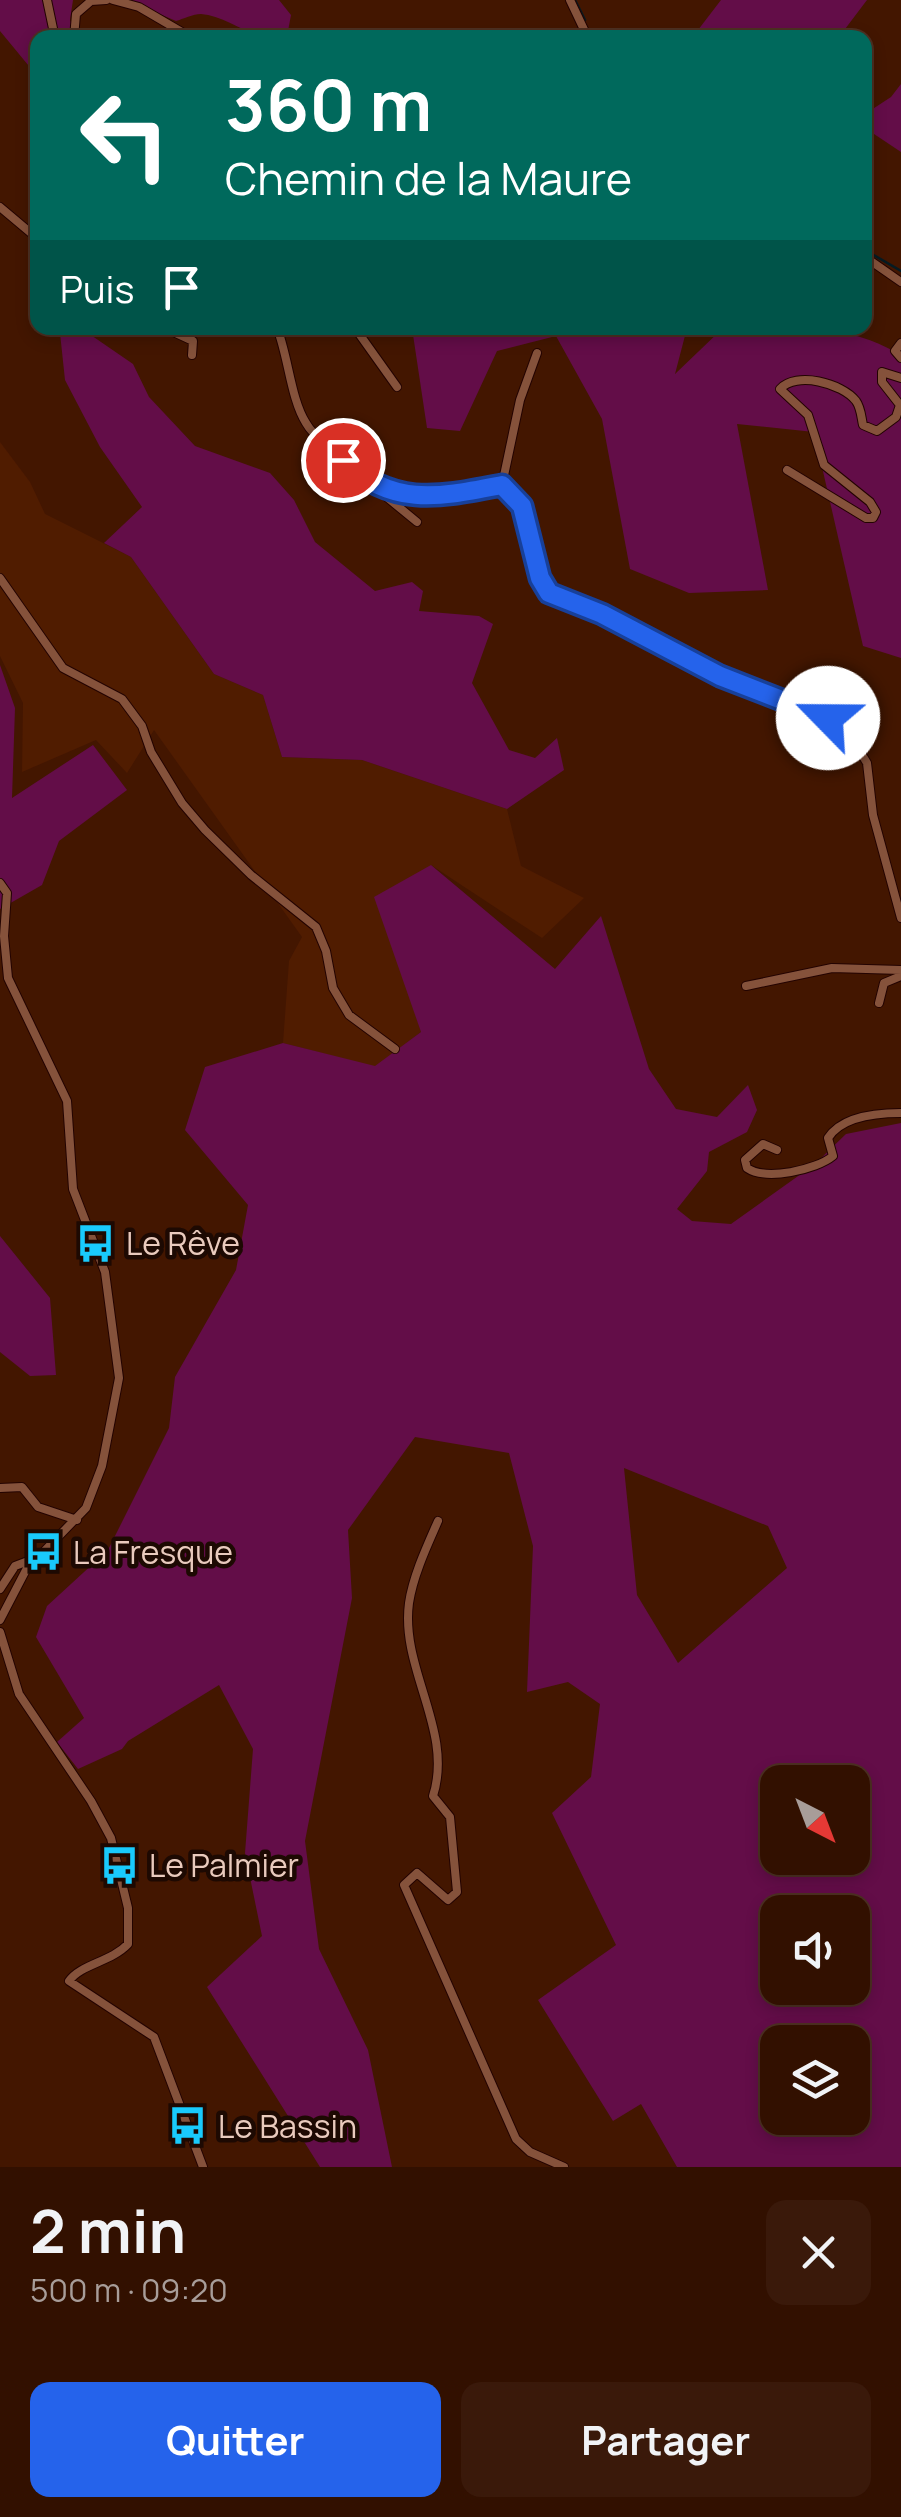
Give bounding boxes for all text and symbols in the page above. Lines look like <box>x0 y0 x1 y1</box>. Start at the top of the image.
text: 360 m <box>225 56 432 152</box>
icon: left <box>60 70 190 200</box>
text: Chemin de la Maure <box>225 147 632 209</box>
icon: arrive <box>154 260 209 315</box>
text: Puis <box>60 262 134 314</box>
pin <box>301 418 386 503</box>
icon: arrive <box>316 433 371 488</box>
position arrow <box>776 666 880 770</box>
place label: Le Rêve <box>126 1221 240 1265</box>
bus stop icon: Le Rêve <box>75 1222 117 1264</box>
place label: La Fresque <box>73 1530 233 1574</box>
bus stop icon: La Fresque <box>22 1531 64 1573</box>
north arrow <box>760 1765 870 1875</box>
map controls <box>760 1765 870 2135</box>
place label: Le Palmier <box>149 1843 299 1887</box>
bus stop icon: Le Palmier <box>98 1844 140 1886</box>
button: sound <box>760 1895 870 2005</box>
button: layers <box>760 2025 870 2135</box>
place label: Le Bassin <box>218 2104 357 2148</box>
bus stop icon: Le Bassin <box>167 2105 209 2147</box>
text: 2 min <box>30 2189 186 2271</box>
button: close <box>766 2200 871 2305</box>
text: 500 m · 09:20 <box>30 2268 228 2312</box>
button: Quitter <box>30 2382 441 2497</box>
button: Partager <box>461 2382 871 2497</box>

